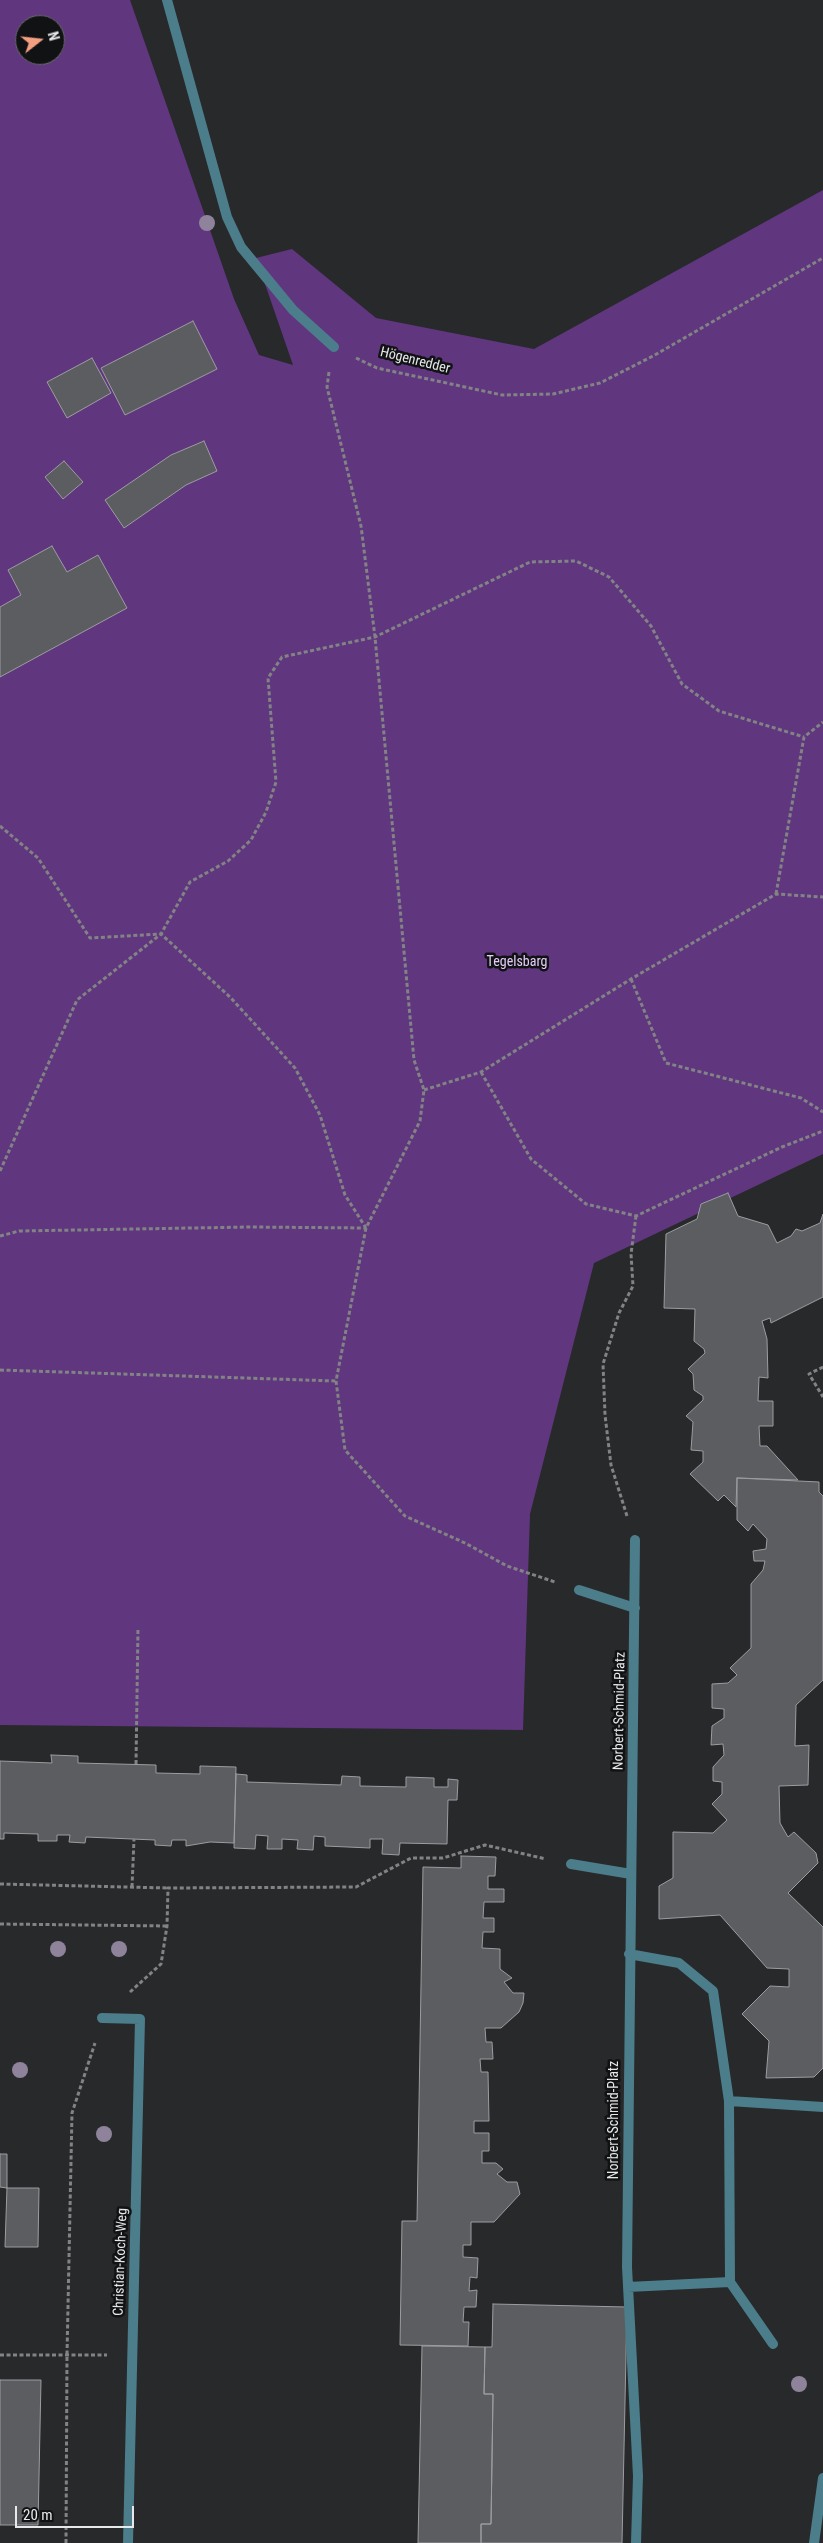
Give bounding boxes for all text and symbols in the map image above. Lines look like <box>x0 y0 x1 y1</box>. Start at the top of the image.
north arrow <box>15 15 65 65</box>
text: N <box>45 30 62 42</box>
street label: Högenredder <box>378 344 452 378</box>
park label: Tegelsbarg <box>487 954 547 970</box>
street label: Norbert-Schmid-Platz <box>611 1652 629 1770</box>
street label: Norbert-Schmid-Platz <box>606 2061 622 2179</box>
street label: Christian-Koch-Weg <box>111 2208 131 2316</box>
scale bar <box>18 2496 136 2528</box>
text: 20 m <box>23 2506 53 2524</box>

